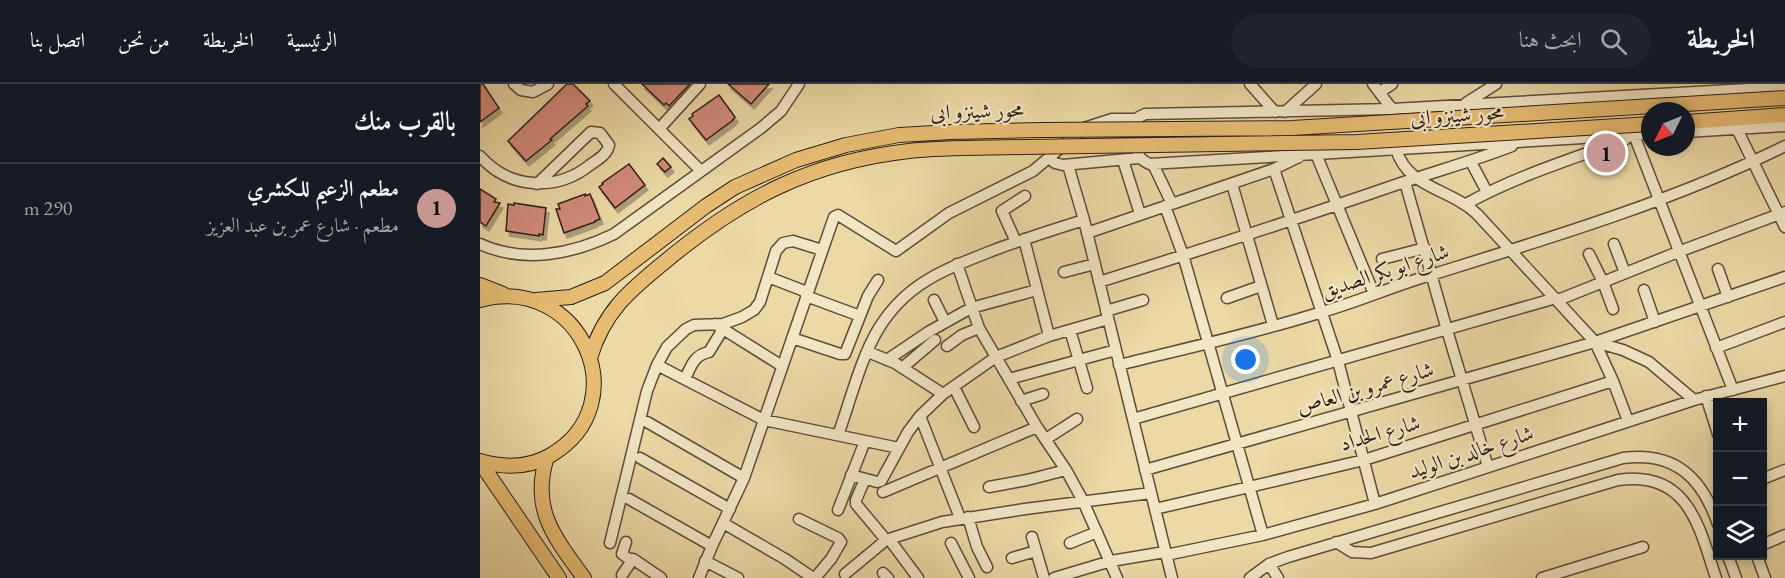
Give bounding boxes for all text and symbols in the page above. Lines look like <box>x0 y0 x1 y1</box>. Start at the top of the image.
search box <box>1231 14 1651 68</box>
text: الخريطة <box>1687 20 1755 56</box>
text: ابحث هنا <box>1519 25 1582 54</box>
icon: search <box>1597 25 1630 58</box>
text: اتصل بنا <box>30 26 85 53</box>
text: من نحن <box>118 26 170 53</box>
text: الخريطة <box>203 26 254 53</box>
text: الرئيسية <box>287 26 337 53</box>
street label: محور شينزو ابى <box>930 95 1025 128</box>
street label: محور شينزو ابى <box>1409 98 1505 133</box>
north arrow <box>1641 102 1695 156</box>
text: بالقرب منك <box>354 104 456 138</box>
pin: 1 <box>1586 130 1626 176</box>
text: مطعم الزعيم للكشري <box>247 174 399 203</box>
text: 290 m <box>24 195 72 221</box>
text: 1 <box>431 195 442 221</box>
text: مطعم · شارع عمر بن عبد العزيز <box>207 212 399 238</box>
street label: شارع ابو بكر الصديق <box>1318 237 1454 309</box>
your location <box>1231 345 1260 374</box>
street label: شارع عمرو بن العاص <box>1293 355 1438 425</box>
map controls <box>1713 398 1767 560</box>
button: + <box>1713 398 1767 452</box>
street label: شارع الحداد <box>1337 408 1425 462</box>
street label: شارع خالد بن الوليد <box>1405 419 1538 489</box>
button: − <box>1713 452 1767 506</box>
button: layers <box>1713 506 1767 560</box>

